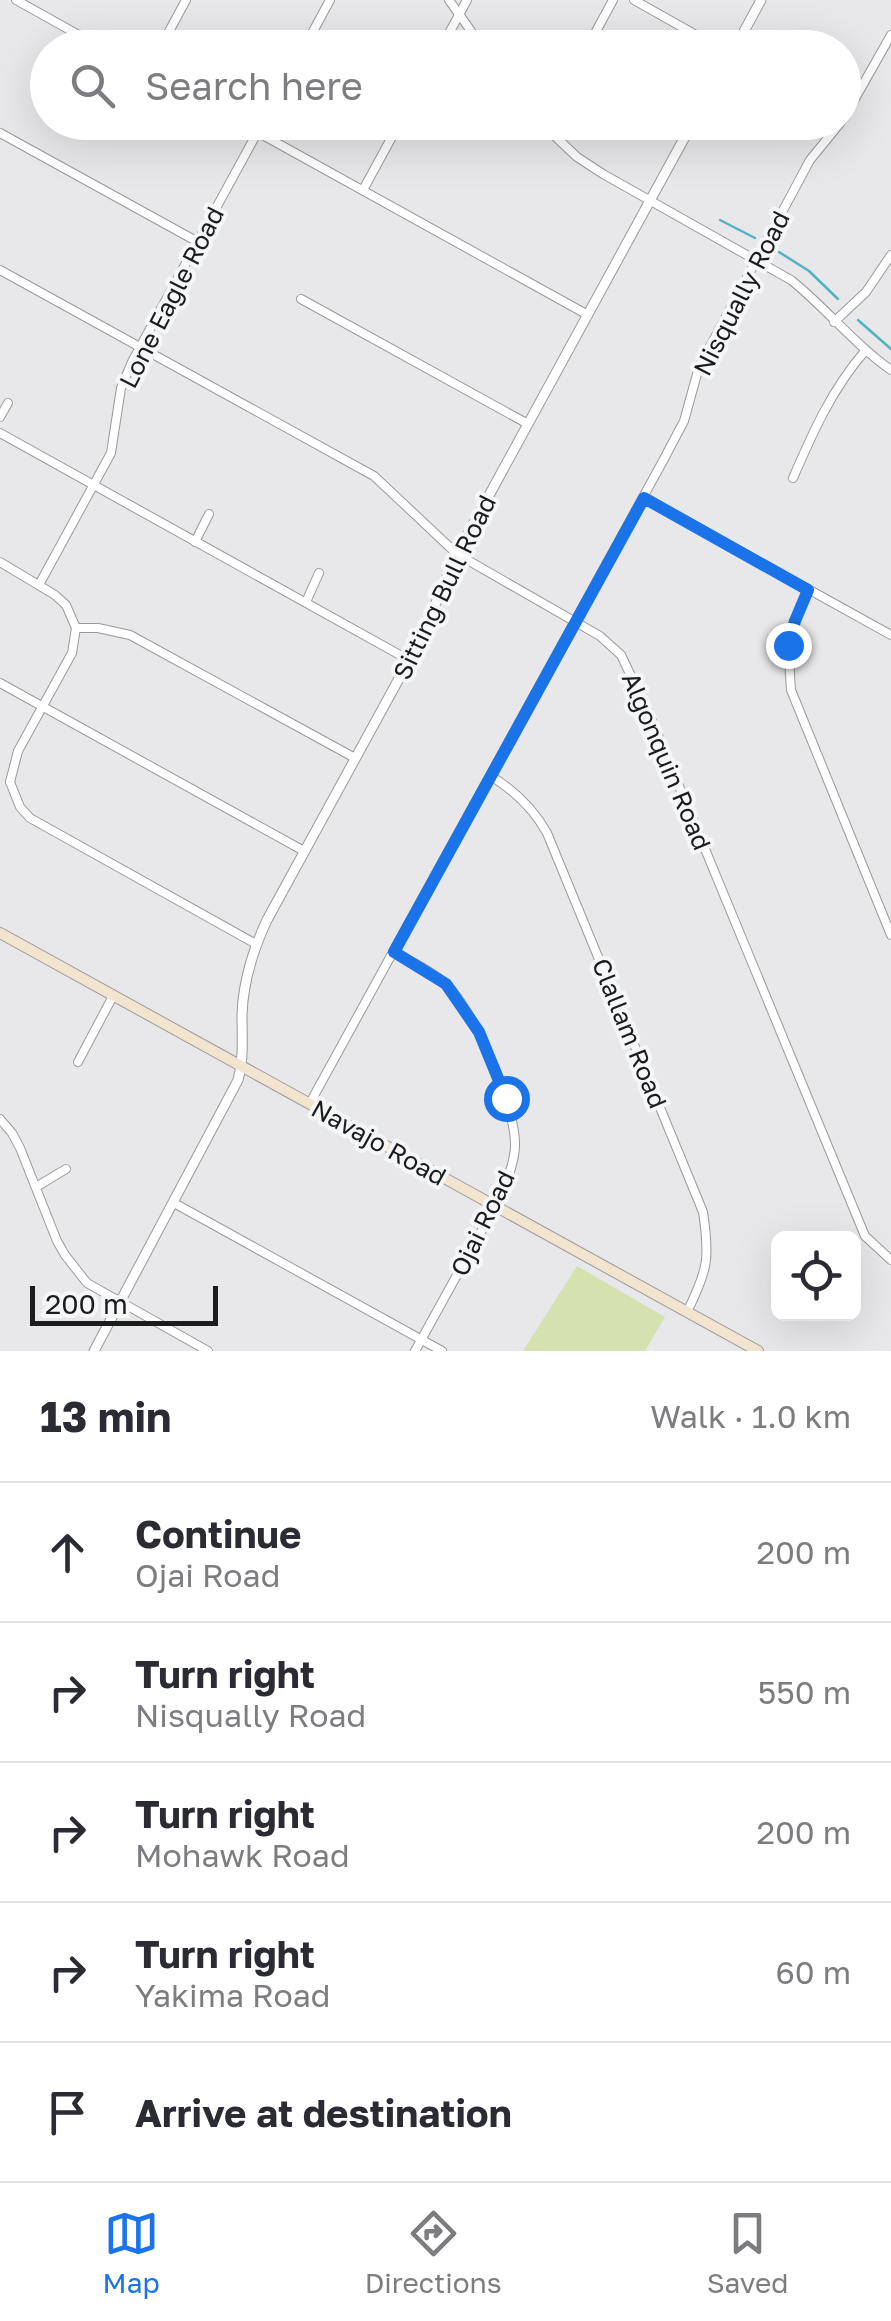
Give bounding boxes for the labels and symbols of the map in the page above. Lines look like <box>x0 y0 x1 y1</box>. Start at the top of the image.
street label: Lone Eagle Road <box>112 201 230 393</box>
street label: Nisqually Road <box>686 206 796 380</box>
street label: Sitting Bull Road <box>386 490 502 684</box>
route end <box>766 623 812 669</box>
street label: Algonquin Road <box>616 668 718 854</box>
street label: Clallam Road <box>586 954 674 1112</box>
route start <box>484 1076 530 1122</box>
street label: Navajo Road <box>306 1092 452 1192</box>
street label: Ojai Road <box>443 1165 521 1281</box>
scale bar <box>30 1281 218 1326</box>

